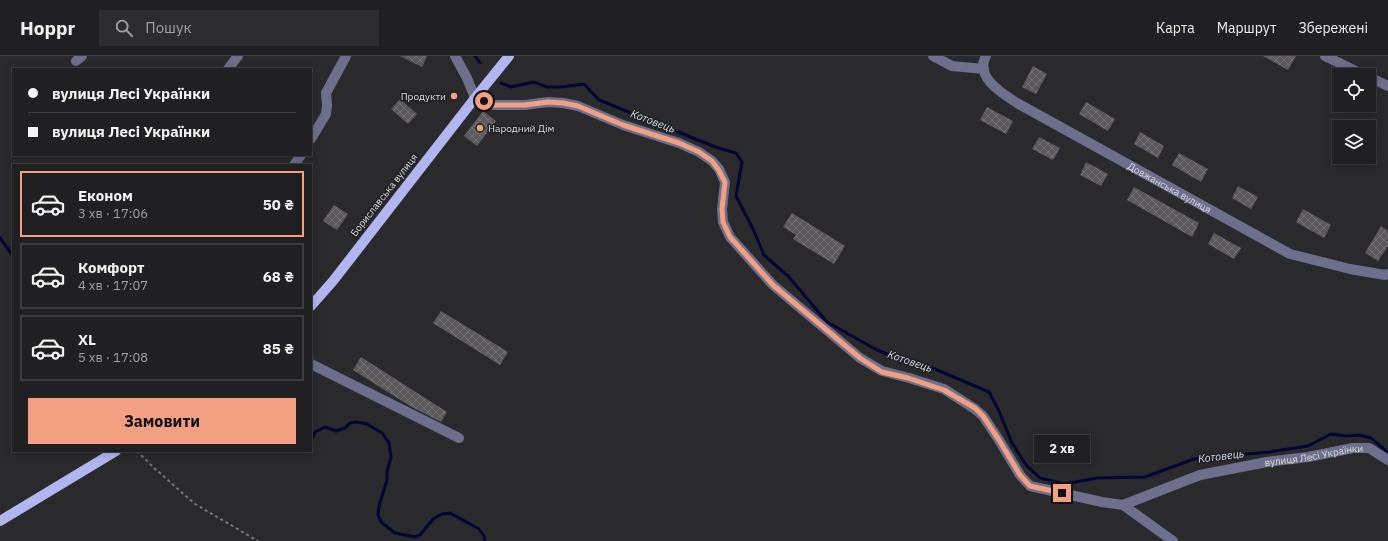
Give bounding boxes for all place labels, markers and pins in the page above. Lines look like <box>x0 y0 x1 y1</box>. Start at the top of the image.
place label: Продукти <box>401 90 446 103</box>
marker: Продукти <box>449 91 459 101</box>
place label: Народний Дім <box>488 122 555 135</box>
marker: Народний Дім <box>475 123 485 133</box>

